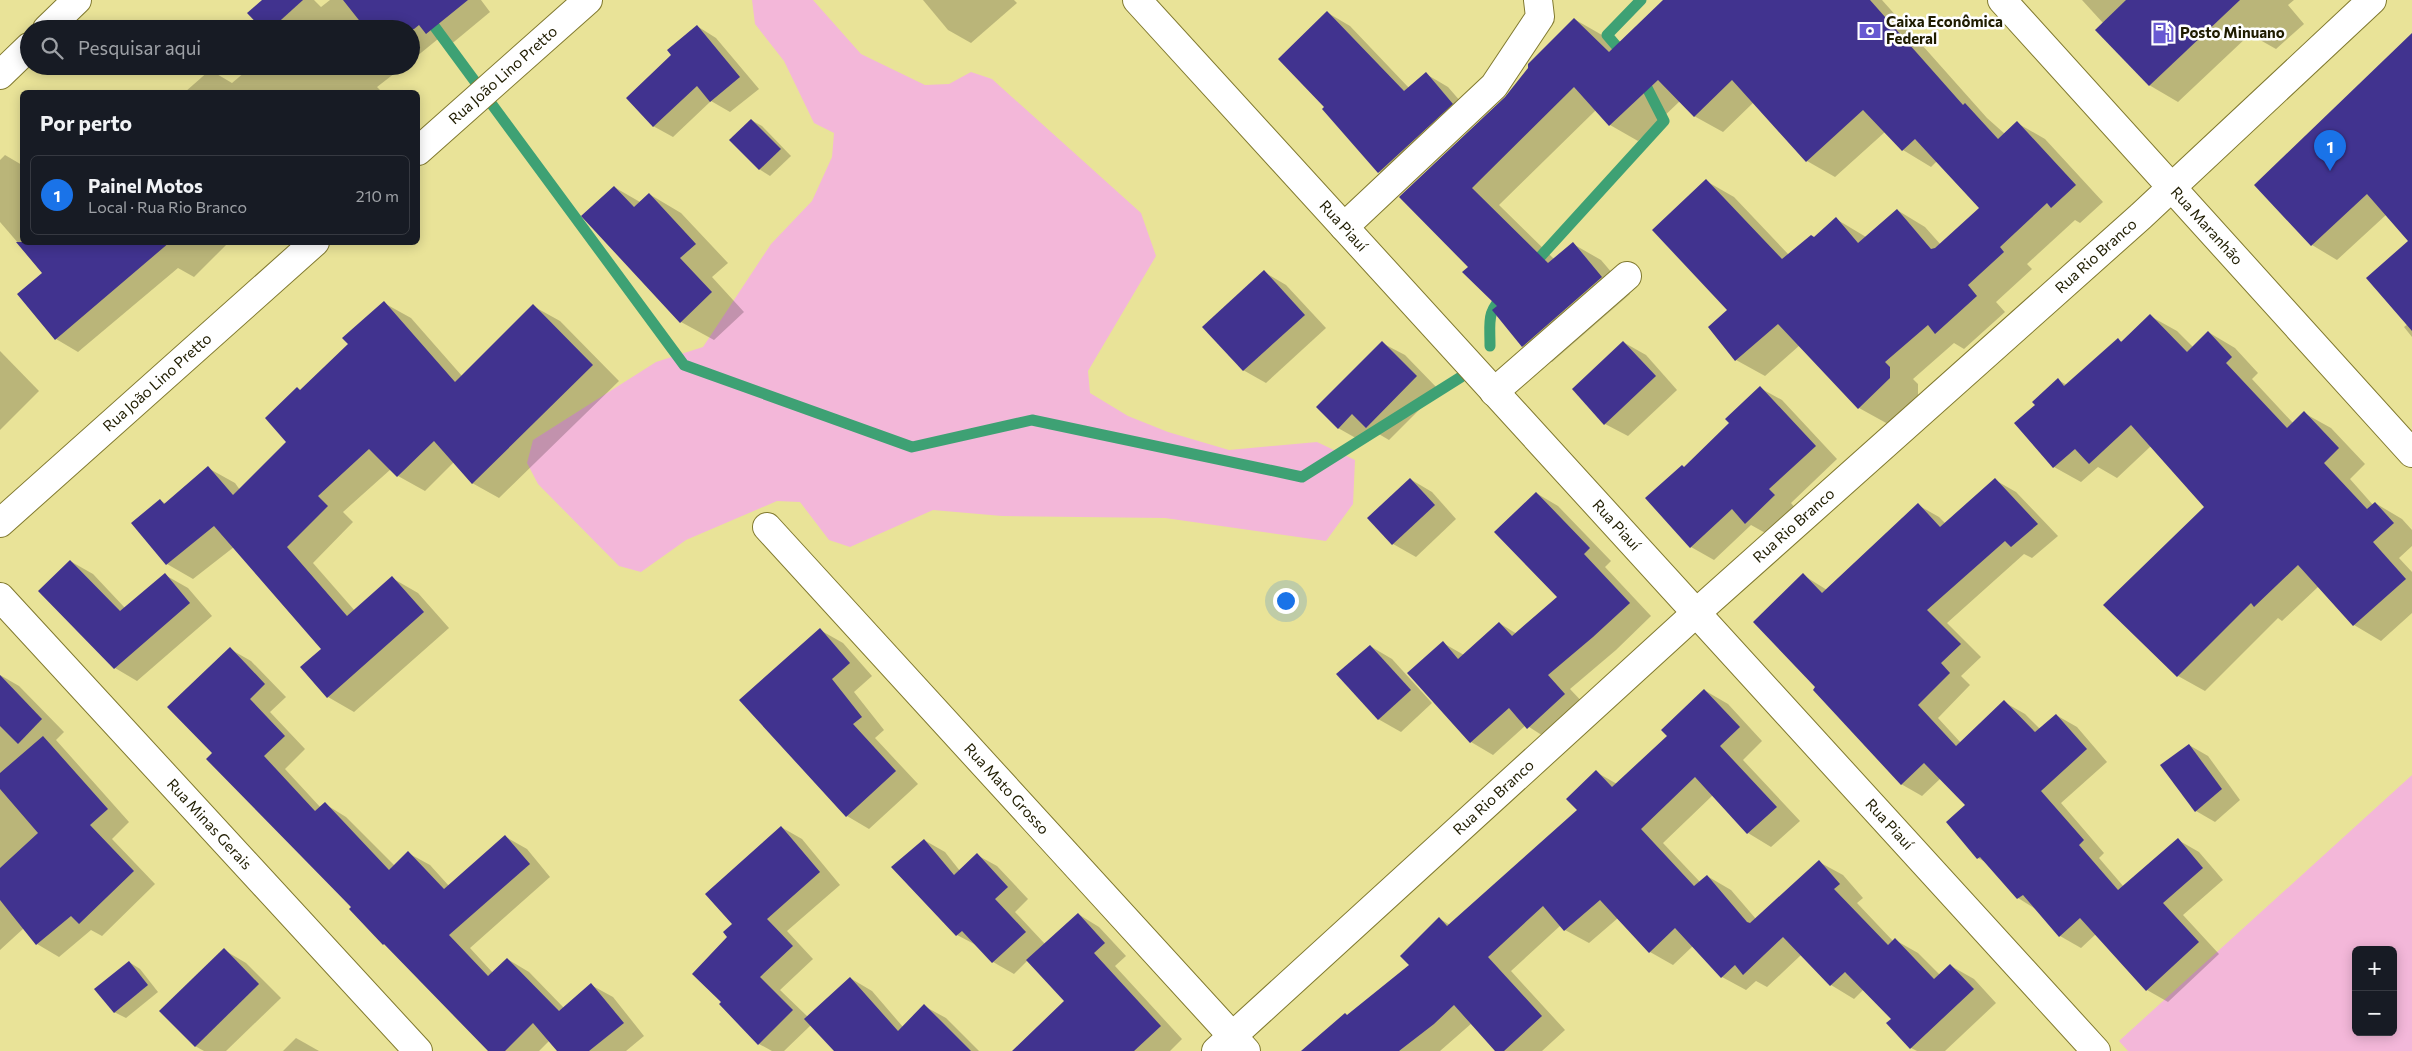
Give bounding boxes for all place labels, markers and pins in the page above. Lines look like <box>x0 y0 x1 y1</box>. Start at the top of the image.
place label: Caixa Econômica Federal <box>1886 12 2003 47</box>
bank icon: Caixa Econômica Federal <box>1857 18 1883 44</box>
fuel station icon: Posto Minuano <box>2150 20 2176 46</box>
place label: Posto Minuano <box>2180 23 2285 41</box>
pin: 1 <box>2314 130 2346 171</box>

